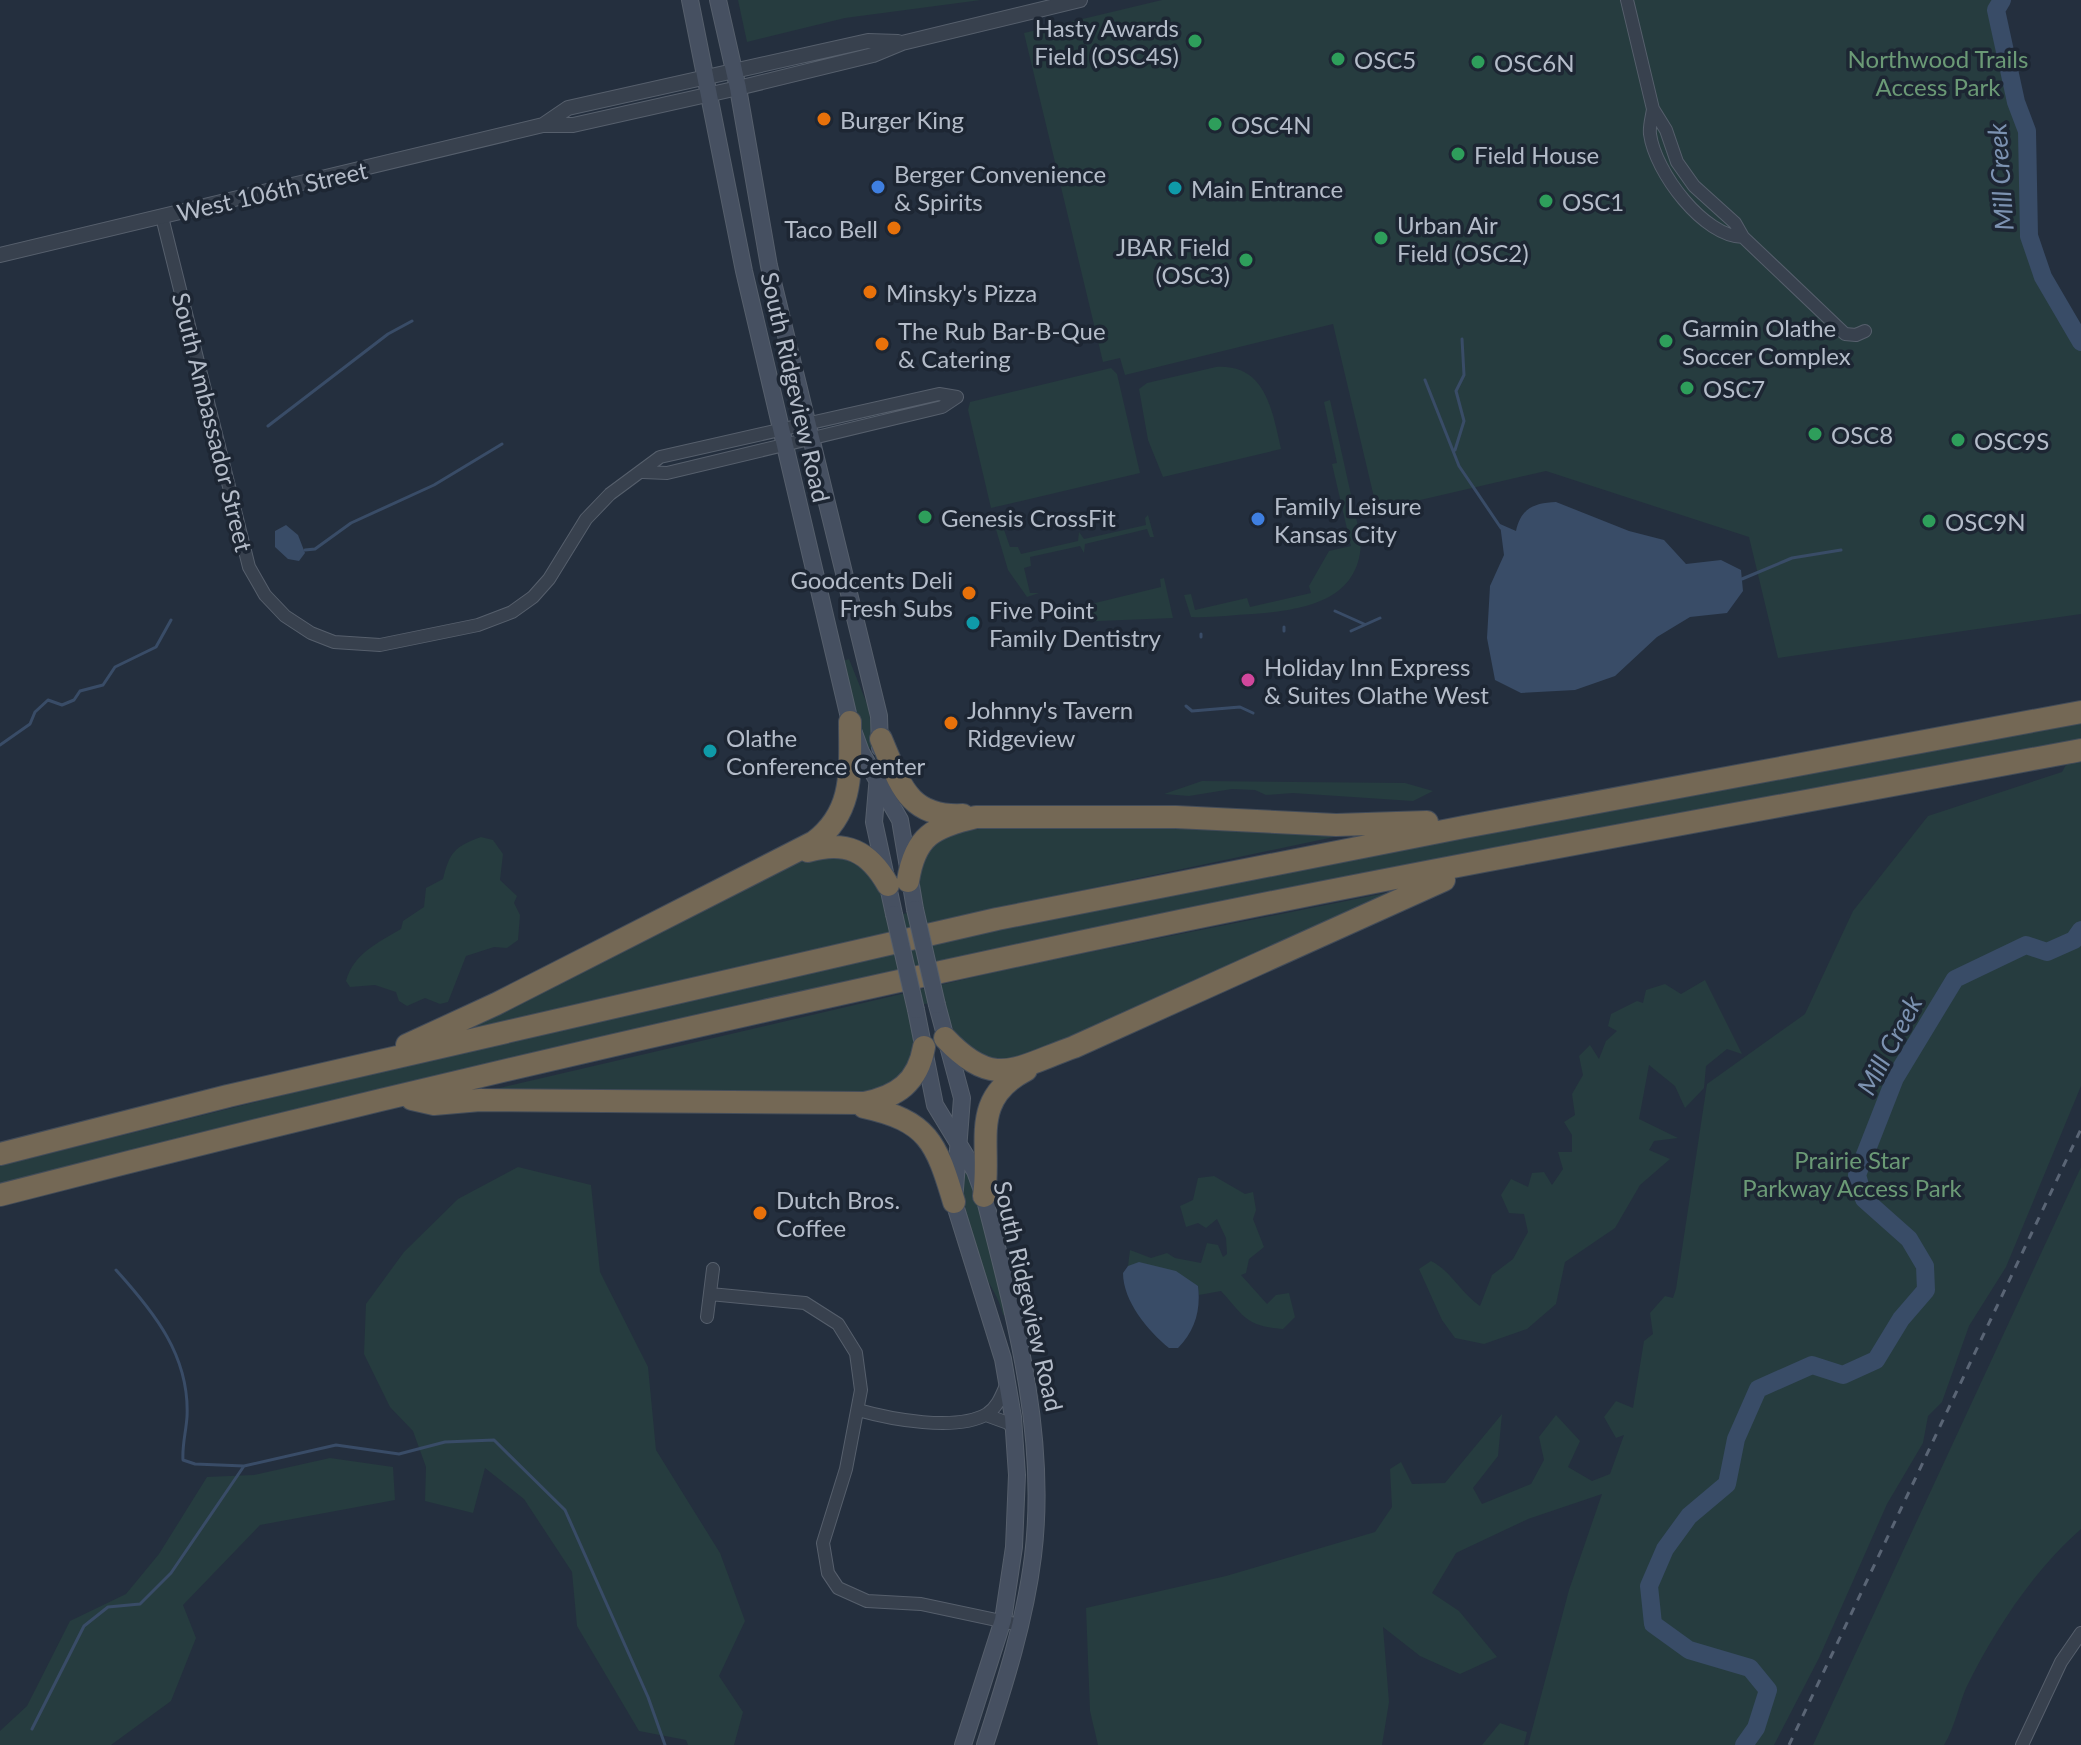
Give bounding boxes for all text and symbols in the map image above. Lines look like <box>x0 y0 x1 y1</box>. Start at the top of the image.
place label: Hasty Awards Field (OSC4S) <box>1034 13 1179 70</box>
marker: Hasty Awards Field (OSC4S) <box>1186 32 1204 50</box>
park label: Northwood Trails Access Park <box>1848 44 2028 101</box>
place label: OSC5 <box>1354 45 1416 74</box>
place label: OSC6N <box>1494 48 1575 77</box>
marker: OSC5 <box>1329 50 1347 68</box>
marker: OSC6N <box>1469 53 1487 71</box>
place label: Burger King <box>840 105 964 134</box>
marker: Burger King <box>815 110 833 128</box>
place label: OSC4N <box>1231 110 1312 139</box>
marker: OSC4N <box>1206 115 1224 133</box>
water label: Mill Creek <box>1980 122 2020 232</box>
place label: Field House <box>1474 140 1599 169</box>
marker: Field House <box>1449 145 1467 163</box>
street label: West 106th Street <box>174 155 370 227</box>
place label: Berger Convenience & Spirits <box>894 159 1106 216</box>
place label: Main Entrance <box>1191 174 1343 203</box>
marker: Berger Convenience & Spirits <box>869 178 887 196</box>
marker: Main Entrance <box>1166 179 1184 197</box>
place label: OSC1 <box>1562 187 1624 216</box>
marker: OSC1 <box>1537 192 1555 210</box>
place label: Urban Air Field (OSC2) <box>1397 210 1529 267</box>
place label: Taco Bell <box>784 214 878 243</box>
marker: Taco Bell <box>885 219 903 237</box>
marker: Urban Air Field (OSC2) <box>1372 229 1390 247</box>
place label: JBAR Field (OSC3) <box>1116 232 1230 289</box>
marker: JBAR Field (OSC3) <box>1237 251 1255 269</box>
street label: South Ridgeview Road <box>755 269 837 505</box>
place label: Minsky's Pizza <box>886 278 1037 307</box>
marker: Minsky's Pizza <box>861 283 879 301</box>
street label: South Ambassador Street <box>167 289 259 555</box>
place label: Garmin Olathe Soccer Complex <box>1682 313 1851 370</box>
place label: The Rub Bar-B-Que & Catering <box>898 316 1106 373</box>
marker: Garmin Olathe Soccer Complex <box>1657 332 1675 350</box>
marker: The Rub Bar-B-Que & Catering <box>873 335 891 353</box>
place label: OSC7 <box>1703 374 1765 403</box>
marker: OSC7 <box>1678 379 1696 397</box>
place label: OSC8 <box>1831 420 1893 449</box>
marker: OSC8 <box>1806 425 1824 443</box>
place label: OSC9S <box>1974 426 2049 455</box>
marker: OSC9S <box>1949 431 1967 449</box>
place label: Family Leisure Kansas City <box>1274 491 1421 548</box>
place label: Genesis CrossFit <box>941 503 1116 532</box>
place label: OSC9N <box>1945 507 2026 536</box>
marker: Genesis CrossFit <box>916 508 934 526</box>
marker: Family Leisure Kansas City <box>1249 510 1267 528</box>
marker: OSC9N <box>1920 512 1938 530</box>
place label: Goodcents Deli Fresh Subs <box>790 565 953 622</box>
marker: Goodcents Deli Fresh Subs <box>960 584 978 602</box>
place label: Five Point Family Dentistry <box>989 595 1161 652</box>
marker: Five Point Family Dentistry <box>964 614 982 632</box>
place label: Holiday Inn Express & Suites Olathe West <box>1264 652 1489 709</box>
marker: Holiday Inn Express & Suites Olathe West <box>1239 671 1257 689</box>
place label: Johnny's Tavern Ridgeview <box>967 695 1133 752</box>
marker: Johnny's Tavern Ridgeview <box>942 714 960 732</box>
place label: Olathe Conference Center <box>726 723 926 780</box>
marker: Olathe Conference Center <box>701 742 719 760</box>
water label: Mill Creek <box>1850 989 1929 1100</box>
park label: Prairie Star Parkway Access Park <box>1742 1145 1962 1202</box>
street label: South Ridgeview Road <box>988 1178 1070 1414</box>
place label: Dutch Bros. Coffee <box>776 1185 900 1242</box>
marker: Dutch Bros. Coffee <box>751 1204 769 1222</box>

